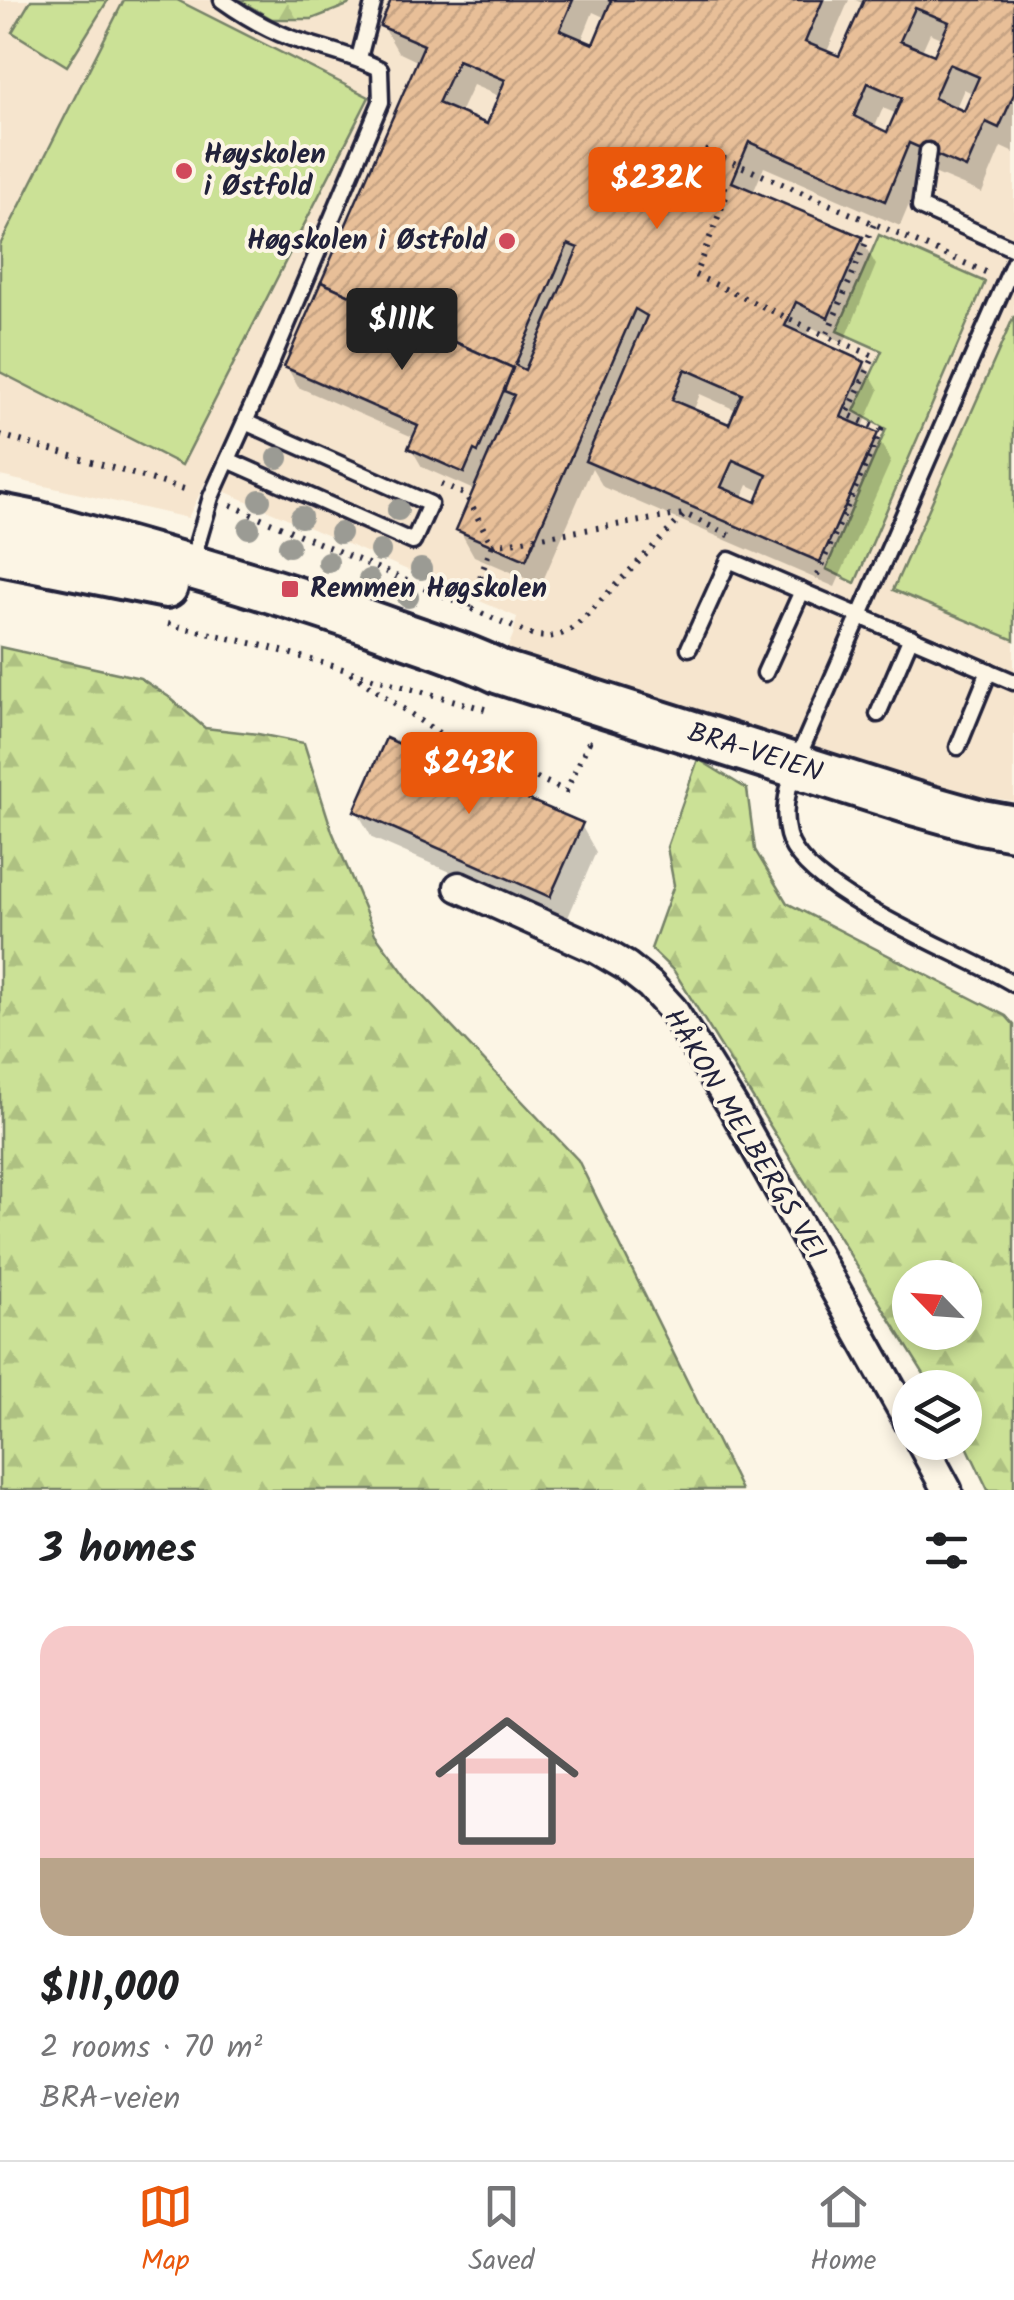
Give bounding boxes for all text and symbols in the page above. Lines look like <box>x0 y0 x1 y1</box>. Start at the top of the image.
place label: Høyskolen i Østfold <box>204 133 326 210</box>
pin: $232K <box>587 147 727 232</box>
text: $232K <box>610 154 704 205</box>
marker: Høyskolen i Østfold <box>173 160 195 182</box>
place label: Høgskolen i Østfold <box>247 219 488 264</box>
marker: Høgskolen i Østfold <box>496 230 518 252</box>
pin: $111K <box>332 288 472 373</box>
text: $111K <box>368 295 436 346</box>
place label: Remmen Høgskolen <box>310 567 547 612</box>
marker: Remmen Høgskolen <box>279 578 301 600</box>
street label: BRA-VEIEN <box>682 710 828 795</box>
pin: $243K <box>399 732 539 817</box>
text: $243K <box>423 739 515 790</box>
street label: HÅKON MELBERGS VEI <box>651 1000 837 1270</box>
north arrow <box>892 1260 982 1350</box>
map controls <box>892 1260 982 1460</box>
button: layers <box>892 1370 982 1460</box>
text: 3 homes <box>40 1517 196 1584</box>
icon: filters <box>919 1523 974 1578</box>
icon: home <box>417 1691 597 1871</box>
text: $111,000 <box>40 1956 179 2023</box>
text: 2 rooms · 70 m² <box>40 2023 262 2074</box>
text: BRA-veien <box>40 2074 180 2125</box>
tab: Map <box>138 2179 193 2284</box>
tab: Saved <box>468 2179 535 2284</box>
tab: Home <box>810 2179 876 2284</box>

